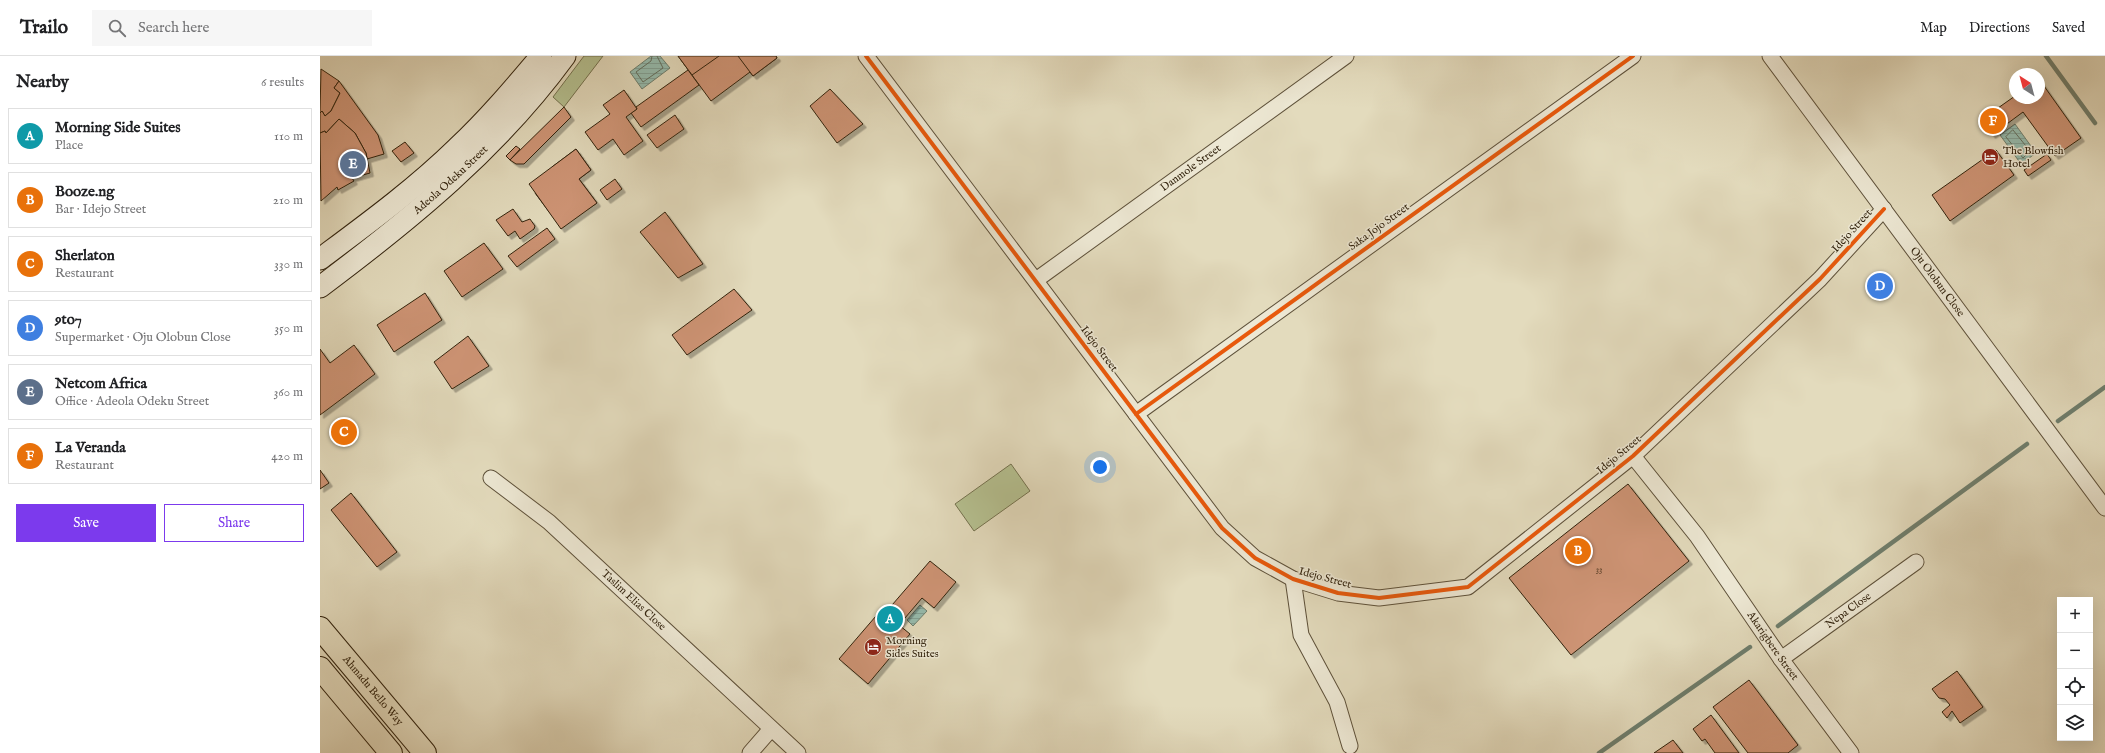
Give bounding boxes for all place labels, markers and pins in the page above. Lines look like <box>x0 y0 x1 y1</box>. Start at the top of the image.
pin: F <box>1980 106 2006 136</box>
place label: The Blowfish Hotel <box>2003 144 2064 171</box>
hotel icon: The Blowfish Hotel <box>1980 147 2000 167</box>
pin: E <box>340 149 366 179</box>
pin: D <box>1867 271 1893 301</box>
pin: C <box>331 417 357 447</box>
pin: B <box>1565 536 1591 566</box>
pin: A <box>877 604 903 634</box>
place label: Morning Sides Suites <box>886 634 939 661</box>
hotel icon: Morning Sides Suites <box>863 637 883 657</box>

